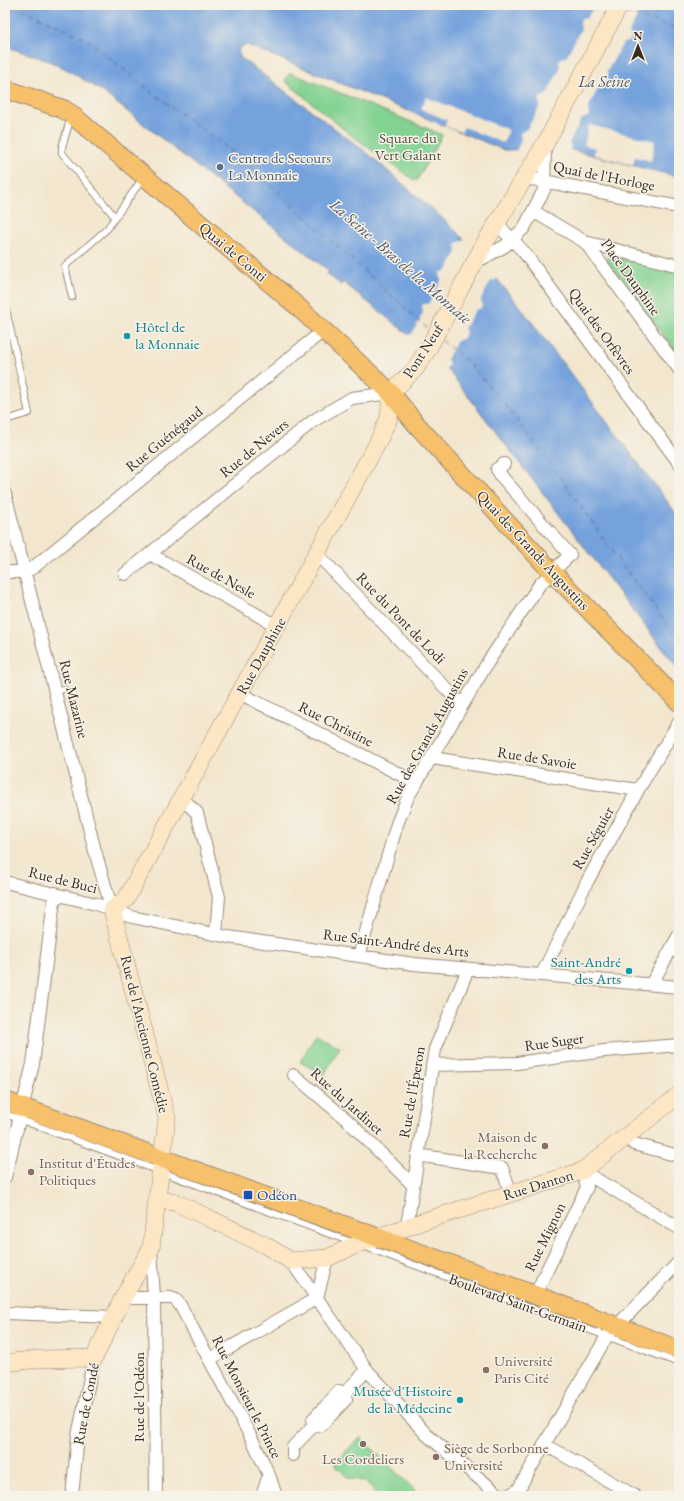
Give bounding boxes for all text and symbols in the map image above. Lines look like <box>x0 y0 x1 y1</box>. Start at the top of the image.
north arrow <box>618 26 658 66</box>
text: N <box>634 29 643 43</box>
water label: La Seine <box>577 71 630 92</box>
park label: Square du Vert Galant <box>375 128 441 164</box>
place label: Centre de Secours La Monnaie <box>228 148 331 184</box>
street label: Quai de l'Horloge <box>552 156 657 195</box>
marker: Centre de Secours La Monnaie <box>215 162 225 172</box>
water label: La Seine - Bras de la Monnaie <box>325 193 476 329</box>
street label: Quai de Conti <box>195 218 271 286</box>
street label: Place Dauphine <box>597 235 666 319</box>
street label: Quai des Orfèvres <box>565 284 640 378</box>
place label: Hôtel de la Monnaie <box>135 317 200 353</box>
street label: Pont Neuf <box>398 318 448 381</box>
marker: Hôtel de la Monnaie <box>122 331 132 341</box>
street label: Rue Guénégaud <box>121 401 206 476</box>
street label: Rue de Nevers <box>215 414 292 481</box>
street label: Quai des Grands Augustins <box>473 486 594 614</box>
street label: Rue de Nesle <box>183 549 259 602</box>
street label: Rue du Pont de Lodi <box>353 568 450 668</box>
street label: Rue Dauphine <box>232 614 290 698</box>
street label: Rue Mazarine <box>56 658 93 740</box>
street label: Rue des Grands Augustins <box>381 664 472 807</box>
street label: Rue Christine <box>296 697 377 751</box>
street label: Rue de Savoie <box>496 742 578 773</box>
street label: Rue Séguier <box>567 803 618 873</box>
street label: Rue de Buci <box>27 862 100 897</box>
street label: Rue Saint-André des Arts <box>322 924 470 961</box>
place label: Saint-André des Arts <box>551 952 621 988</box>
street label: Rue de l'Ancienne Comédie <box>117 953 174 1115</box>
marker: Saint-André des Arts <box>624 966 634 976</box>
street label: Rue Suger <box>523 1028 585 1055</box>
street label: Rue de l'Éperon <box>394 1044 429 1139</box>
street label: Rue du Jardinet <box>307 1063 388 1139</box>
place label: Maison de la Recherche <box>464 1127 537 1163</box>
marker: Maison de la Recherche <box>540 1141 550 1151</box>
place label: Institut d'Études Politiques <box>39 1153 135 1189</box>
street label: Rue Danton <box>500 1165 575 1204</box>
marker: Institut d'Études Politiques <box>26 1167 36 1177</box>
place label: Odéon <box>257 1185 297 1204</box>
marker: Odéon <box>242 1189 254 1201</box>
street label: Rue Mignon <box>520 1199 569 1274</box>
street label: Boulevard Saint-Germain <box>446 1269 590 1336</box>
street label: Rue Monsieur le Prince <box>208 1332 287 1461</box>
place label: Université Paris Cité <box>494 1351 553 1387</box>
street label: Rue de l'Odéon <box>129 1352 148 1442</box>
street label: Rue de Condé <box>68 1361 103 1447</box>
marker: Université Paris Cité <box>481 1365 491 1375</box>
place label: Musée d'Histoire de la Médecine <box>353 1381 452 1417</box>
marker: Musée d'Histoire de la Médecine <box>455 1395 465 1405</box>
place label: Siège de Sorbonne Université <box>444 1438 549 1474</box>
marker: Les Cordeliers <box>358 1439 368 1449</box>
place label: Les Cordeliers <box>322 1449 404 1468</box>
marker: Siège de Sorbonne Université <box>431 1452 441 1462</box>

